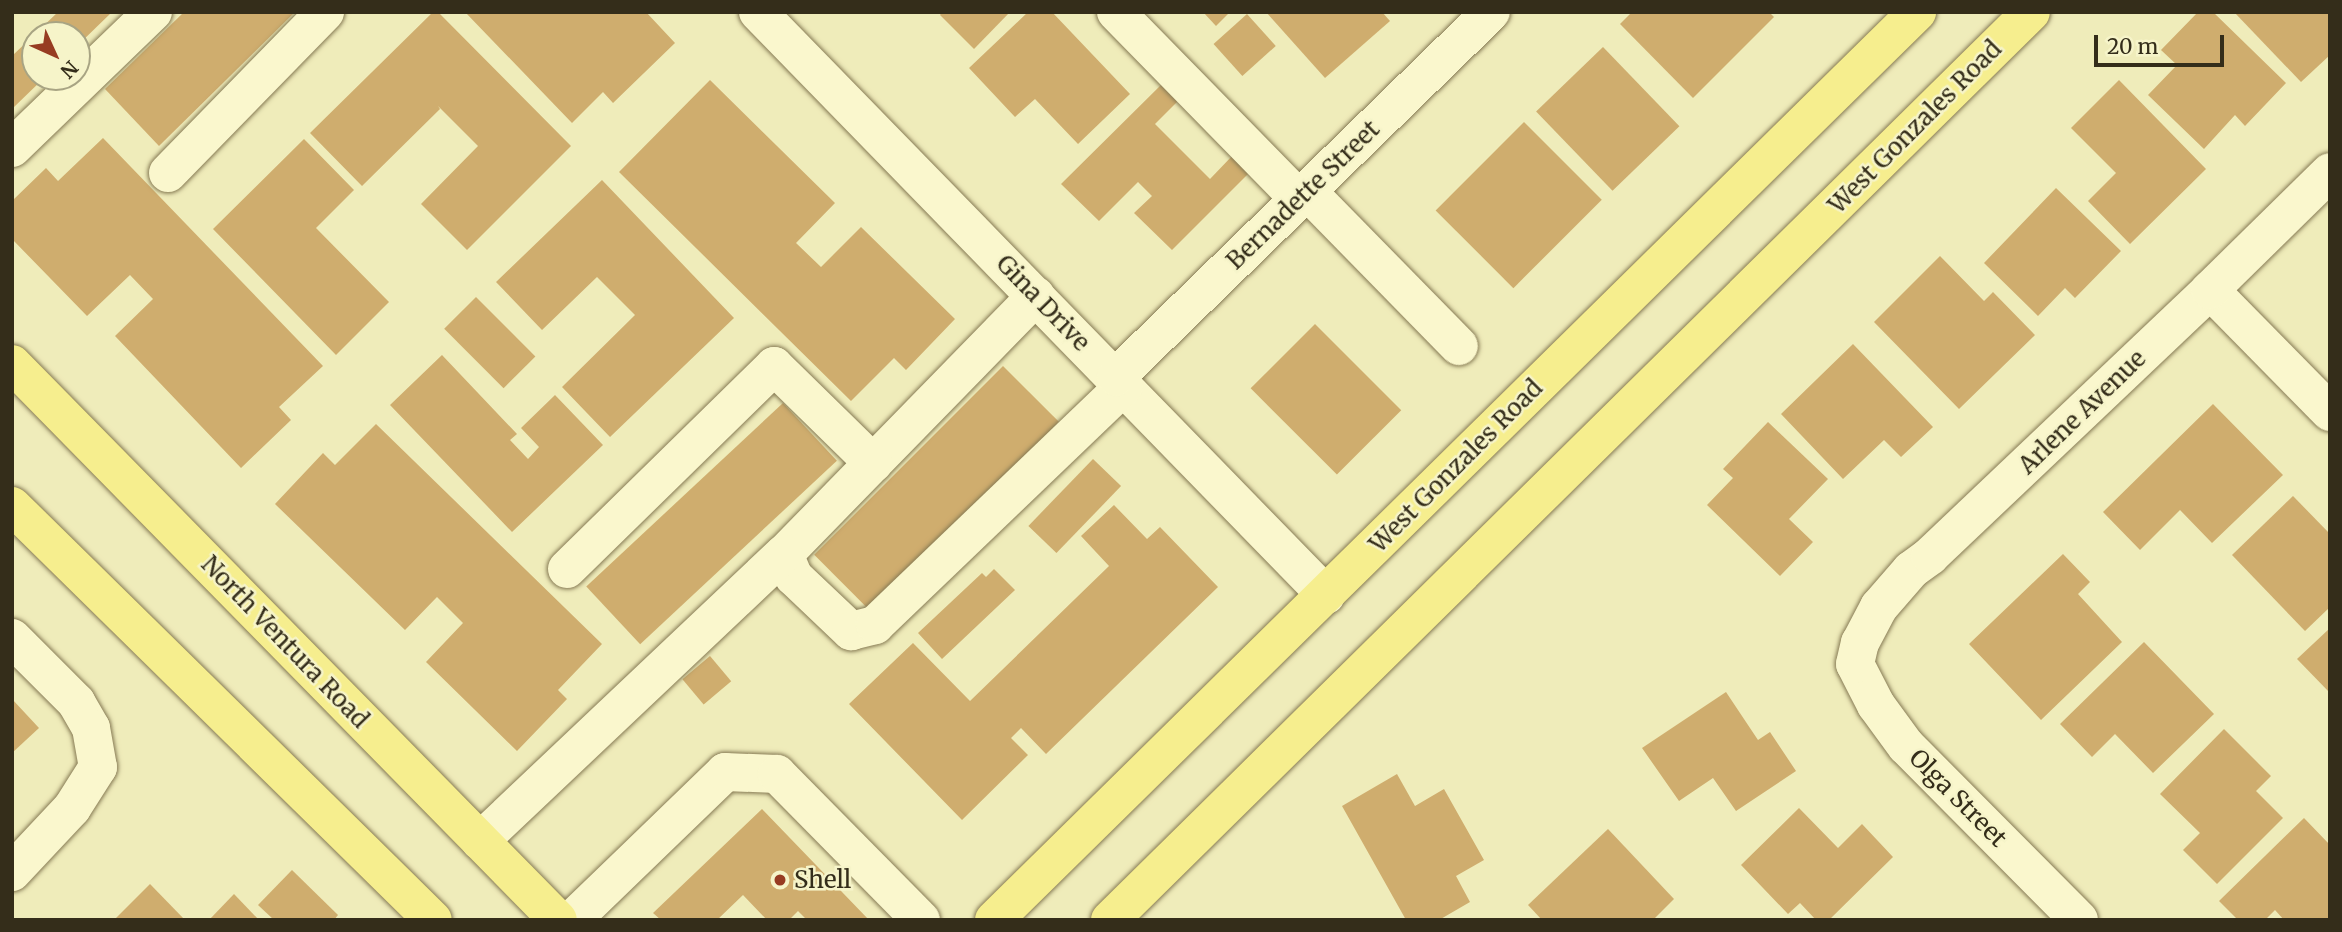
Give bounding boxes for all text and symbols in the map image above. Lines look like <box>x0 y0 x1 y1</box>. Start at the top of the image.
north arrow <box>21 21 91 91</box>
scale bar <box>2097 21 2226 65</box>
text: 20 m <box>2107 33 2158 60</box>
street label: West Gonzales Road <box>1823 35 2007 219</box>
text: N <box>56 56 83 83</box>
street label: Bernadette Street <box>1221 115 1385 275</box>
street label: Gina Drive <box>990 249 1096 357</box>
street label: Arlene Avenue <box>2012 344 2152 480</box>
street label: West Gonzales Road <box>1364 374 1548 558</box>
street label: North Ventura Road <box>195 550 375 734</box>
street label: Olga Street <box>1903 743 2013 853</box>
place label: Shell <box>794 866 851 894</box>
marker: Shell <box>772 872 788 888</box>

